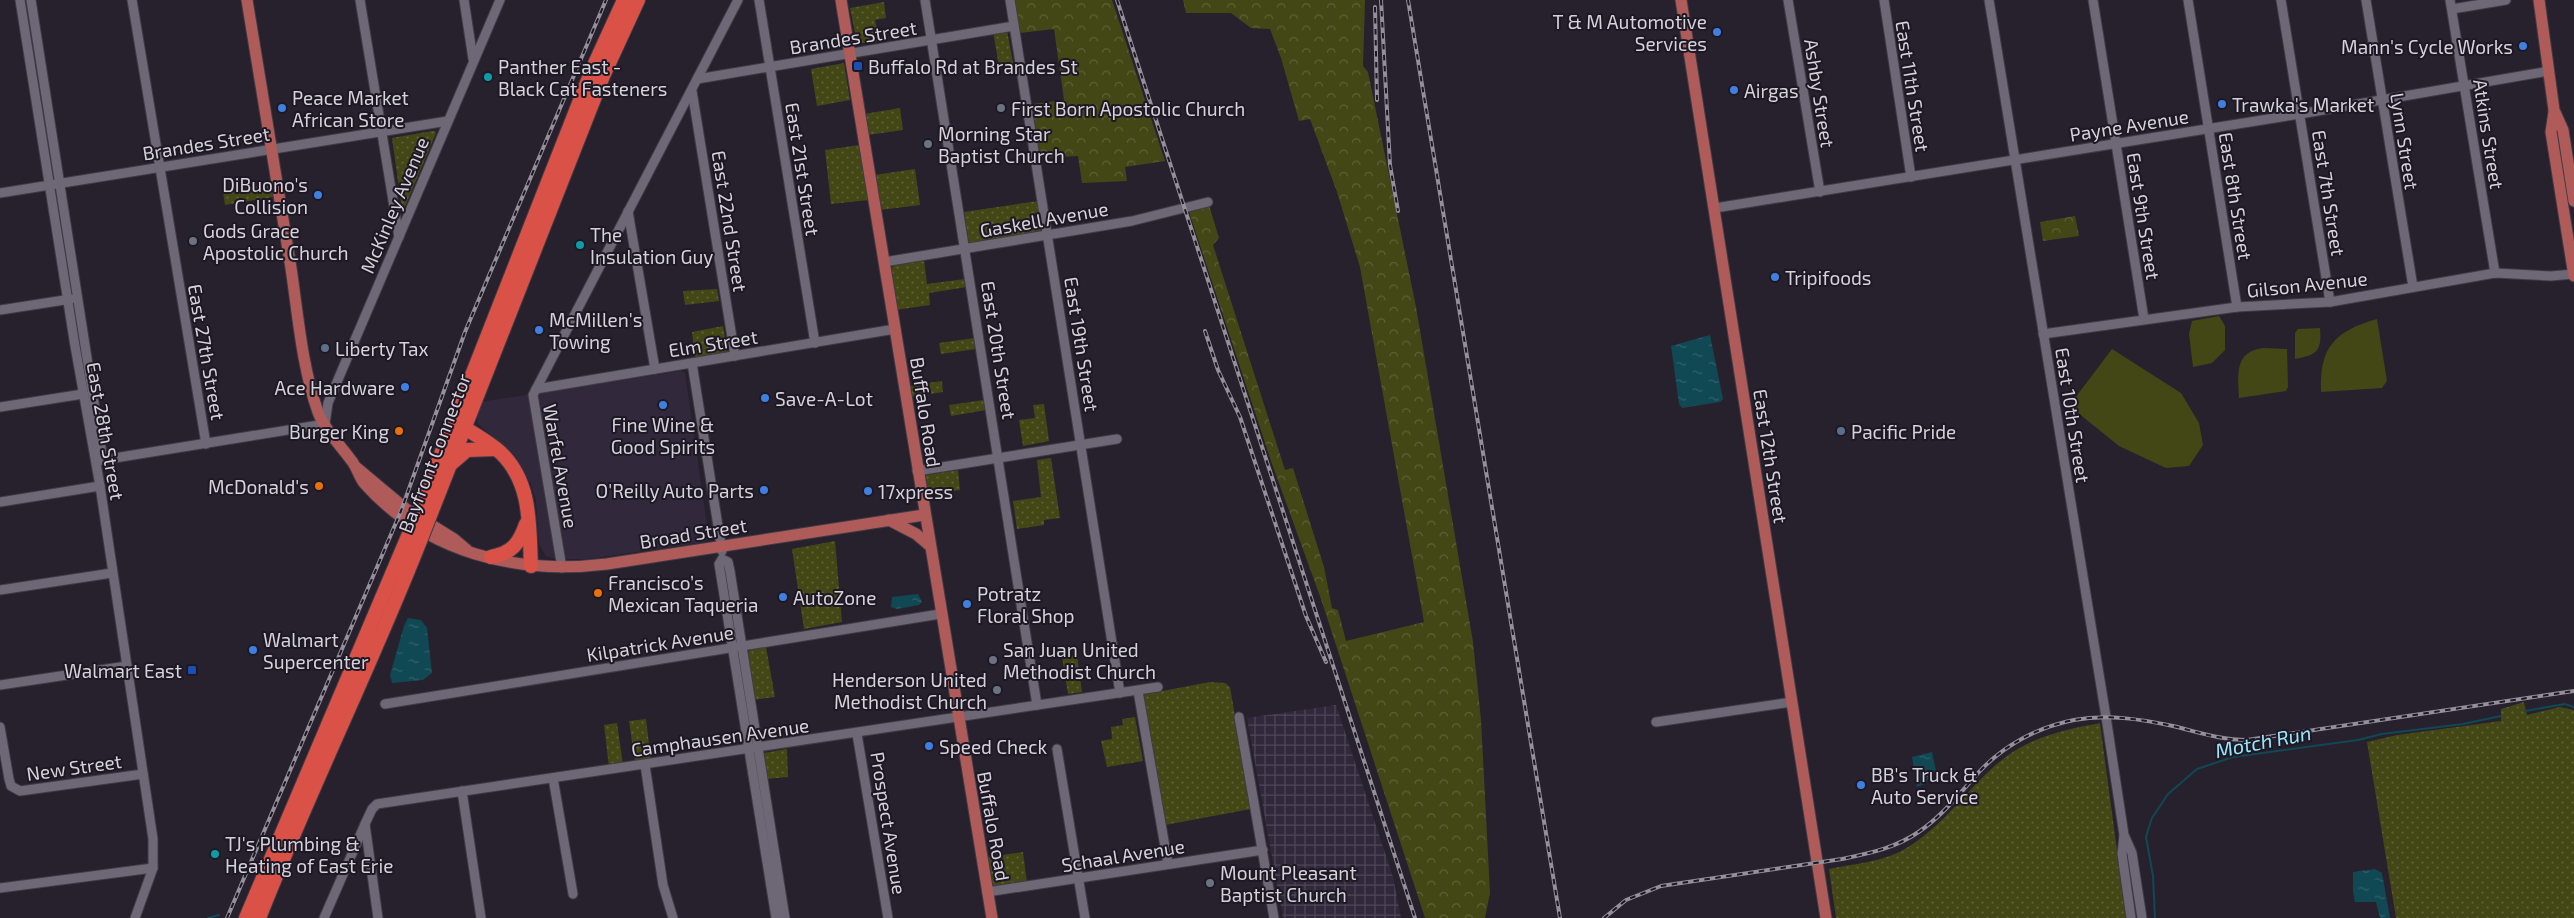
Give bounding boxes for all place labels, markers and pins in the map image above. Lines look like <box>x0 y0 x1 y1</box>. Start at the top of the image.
place label: T & M Automotive Services <box>1553 10 1707 55</box>
marker: T & M Automotive Services <box>1711 26 1723 38</box>
place label: Mann's Cycle Works <box>2341 35 2513 58</box>
marker: Mann's Cycle Works <box>2517 40 2529 52</box>
place label: Panther East - Black Cat Fasteners <box>498 55 667 100</box>
place label: Buffalo Rd at Brandes St <box>868 55 1078 78</box>
marker: Buffalo Rd at Brandes St <box>852 60 864 72</box>
marker: Panther East - Black Cat Fasteners <box>482 71 494 83</box>
place label: Airgas <box>1744 79 1799 102</box>
marker: Airgas <box>1728 84 1740 96</box>
place label: Peace Market African Store <box>292 86 409 131</box>
place label: Trawka's Market <box>2232 93 2374 116</box>
place label: First Born Apostolic Church <box>1011 97 1245 120</box>
marker: Trawka's Market <box>2216 98 2228 110</box>
marker: Peace Market African Store <box>276 102 288 114</box>
marker: First Born Apostolic Church <box>995 102 1007 114</box>
place label: Morning Star Baptist Church <box>938 122 1065 167</box>
marker: Morning Star Baptist Church <box>922 138 934 150</box>
place label: DiBuono's Collision <box>222 173 308 218</box>
marker: DiBuono's Collision <box>312 189 324 201</box>
place label: Gods Grace Apostolic Church <box>203 219 349 264</box>
place label: The Insulation Guy <box>590 223 713 268</box>
marker: Gods Grace Apostolic Church <box>187 235 199 247</box>
marker: The Insulation Guy <box>574 239 586 251</box>
place label: Tripifoods <box>1785 266 1872 289</box>
marker: Tripifoods <box>1769 271 1781 283</box>
place label: McMillen's Towing <box>549 308 642 353</box>
marker: McMillen's Towing <box>533 324 545 336</box>
place label: Liberty Tax <box>335 337 429 360</box>
marker: Liberty Tax <box>319 342 331 354</box>
place label: Ace Hardware <box>275 376 395 399</box>
marker: Ace Hardware <box>399 381 411 393</box>
place label: Save-A-Lot <box>775 387 873 410</box>
marker: Save-A-Lot <box>759 392 771 404</box>
marker: Fine Wine & Good Spirits <box>657 399 669 411</box>
place label: Fine Wine & Good Spirits <box>611 413 715 458</box>
place label: Burger King <box>289 420 389 443</box>
place label: Pacific Pride <box>1851 420 1956 443</box>
marker: Burger King <box>393 425 405 437</box>
marker: Pacific Pride <box>1835 425 1847 437</box>
place label: McDonald's <box>208 475 309 498</box>
place label: O'Reilly Auto Parts <box>596 479 754 502</box>
marker: McDonald's <box>313 480 325 492</box>
place label: 17xpress <box>878 480 953 503</box>
marker: O'Reilly Auto Parts <box>758 484 770 496</box>
marker: 17xpress <box>862 485 874 497</box>
place label: Francisco’s Mexican Taqueria <box>608 571 758 616</box>
place label: Potratz Floral Shop <box>977 582 1075 627</box>
place label: AutoZone <box>793 586 876 609</box>
marker: Francisco’s Mexican Taqueria <box>592 587 604 599</box>
marker: AutoZone <box>777 591 789 603</box>
marker: Potratz Floral Shop <box>961 598 973 610</box>
place label: Walmart Supercenter <box>263 628 369 673</box>
place label: San Juan United Methodist Church <box>1003 638 1156 683</box>
marker: Walmart Supercenter <box>247 644 259 656</box>
marker: San Juan United Methodist Church <box>987 654 999 666</box>
place label: Walmart East <box>64 659 182 682</box>
marker: Walmart East <box>186 664 198 676</box>
place label: Henderson United Methodist Church <box>832 668 987 713</box>
marker: Henderson United Methodist Church <box>991 684 1003 696</box>
place label: Speed Check <box>939 735 1048 758</box>
marker: Speed Check <box>923 740 935 752</box>
place label: BB's Truck & Auto Service <box>1871 763 1979 808</box>
marker: BB's Truck & Auto Service <box>1855 779 1867 791</box>
place label: TJ's Plumbing & Heating of East Erie <box>225 832 393 877</box>
marker: TJ's Plumbing & Heating of East Erie <box>209 848 221 860</box>
place label: Mount Pleasant Baptist Church <box>1220 861 1357 906</box>
marker: Mount Pleasant Baptist Church <box>1204 877 1216 889</box>

